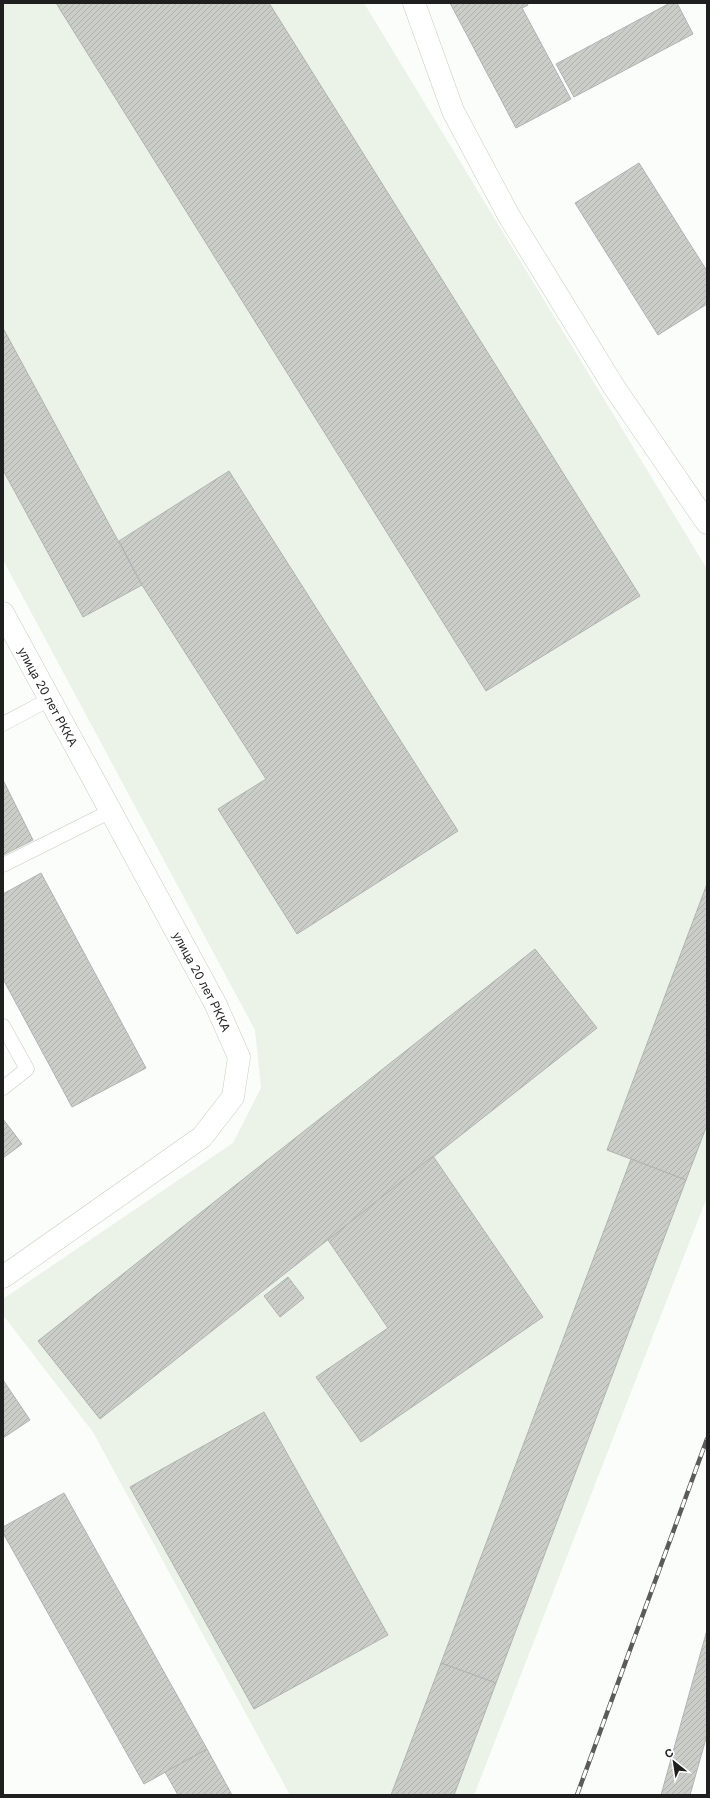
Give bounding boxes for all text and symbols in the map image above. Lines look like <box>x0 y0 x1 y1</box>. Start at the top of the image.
street label: улица 20 лет РККА <box>15 644 81 749</box>
street label: улица 20 лет РККА <box>170 929 234 1034</box>
north arrow <box>654 1742 694 1782</box>
text: С <box>662 1745 676 1761</box>

